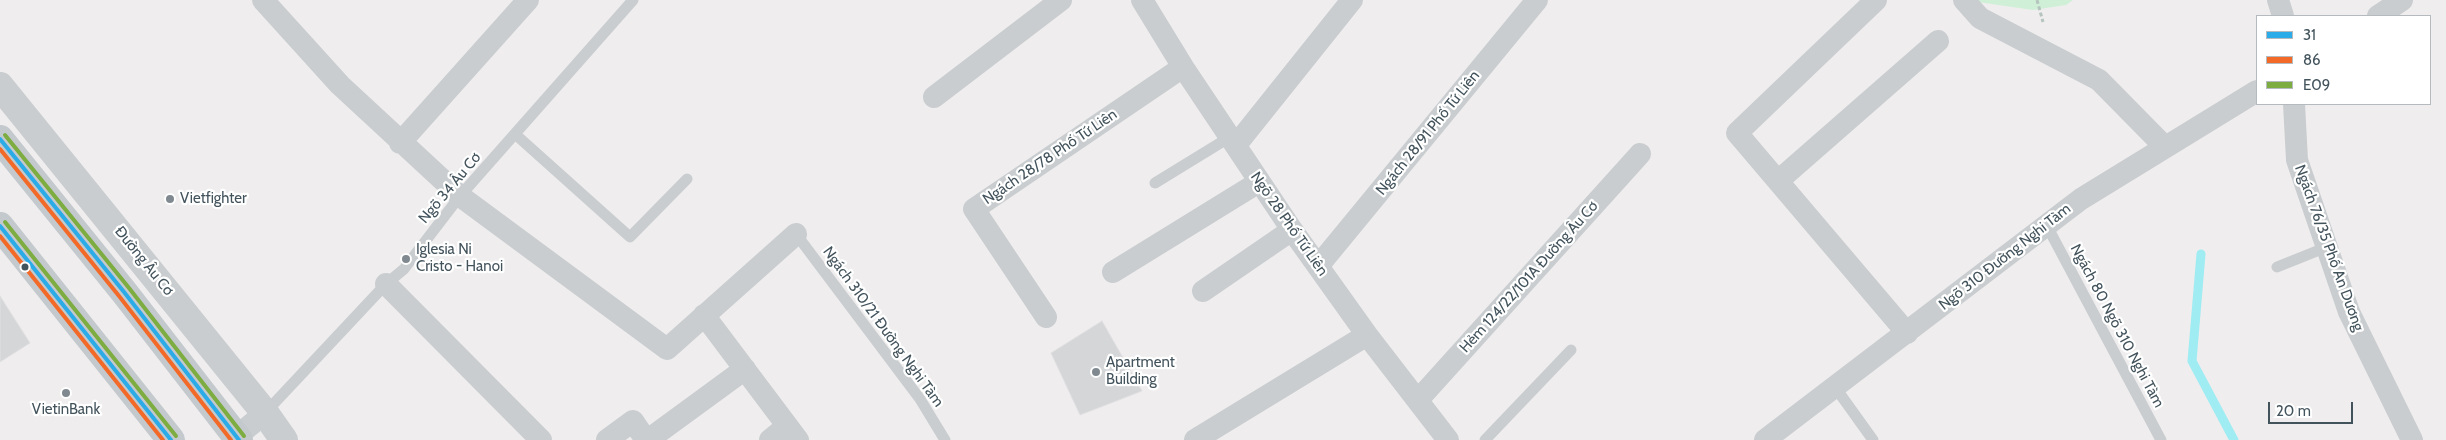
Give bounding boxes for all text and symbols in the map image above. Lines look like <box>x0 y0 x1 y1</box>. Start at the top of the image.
legend <box>2256 15 2431 105</box>
text: 31 <box>2303 26 2316 44</box>
text: 86 <box>2303 51 2321 69</box>
street label: Ngách 28/91 Phố Tứ Liên <box>1372 67 1484 199</box>
text: E09 <box>2303 76 2330 94</box>
street label: Ngách 28/78 Phố Tứ Liên <box>979 105 1121 209</box>
street label: Ngõ 34 Âu Cơ <box>415 149 485 227</box>
street label: Ngách 76/35 Phố An Dương <box>2291 162 2367 334</box>
street label: Ngõ 28 Phố Tứ Liên <box>1246 169 1332 279</box>
place label: Vietfighter <box>180 190 247 208</box>
marker: Vietfighter <box>164 193 176 205</box>
street label: Hẻm 124/22/101A Đường Âu Cơ <box>1456 197 1602 357</box>
street label: Ngõ 310 Đường Nghi Tàm <box>1935 200 2075 314</box>
street label: Đường Âu Cơ <box>111 223 177 299</box>
place label: Iglesia Ni Cristo - Hanoi <box>416 241 503 276</box>
street label: Ngách 80 Ngõ 310 Nghi Tàm <box>2066 241 2168 411</box>
street label: Ngách 310/21 Đường Nghi Tàm <box>819 243 947 411</box>
marker: Iglesia Ni Cristo - Hanoi <box>400 253 412 265</box>
unlabelled marker <box>20 262 30 272</box>
place label: Apartment Building <box>1106 354 1175 389</box>
marker: Apartment Building <box>1090 366 1102 378</box>
marker: VietinBank <box>60 387 72 399</box>
scale bar <box>2271 392 2356 424</box>
place label: VietinBank <box>32 401 100 419</box>
text: 20 m <box>2276 402 2311 420</box>

